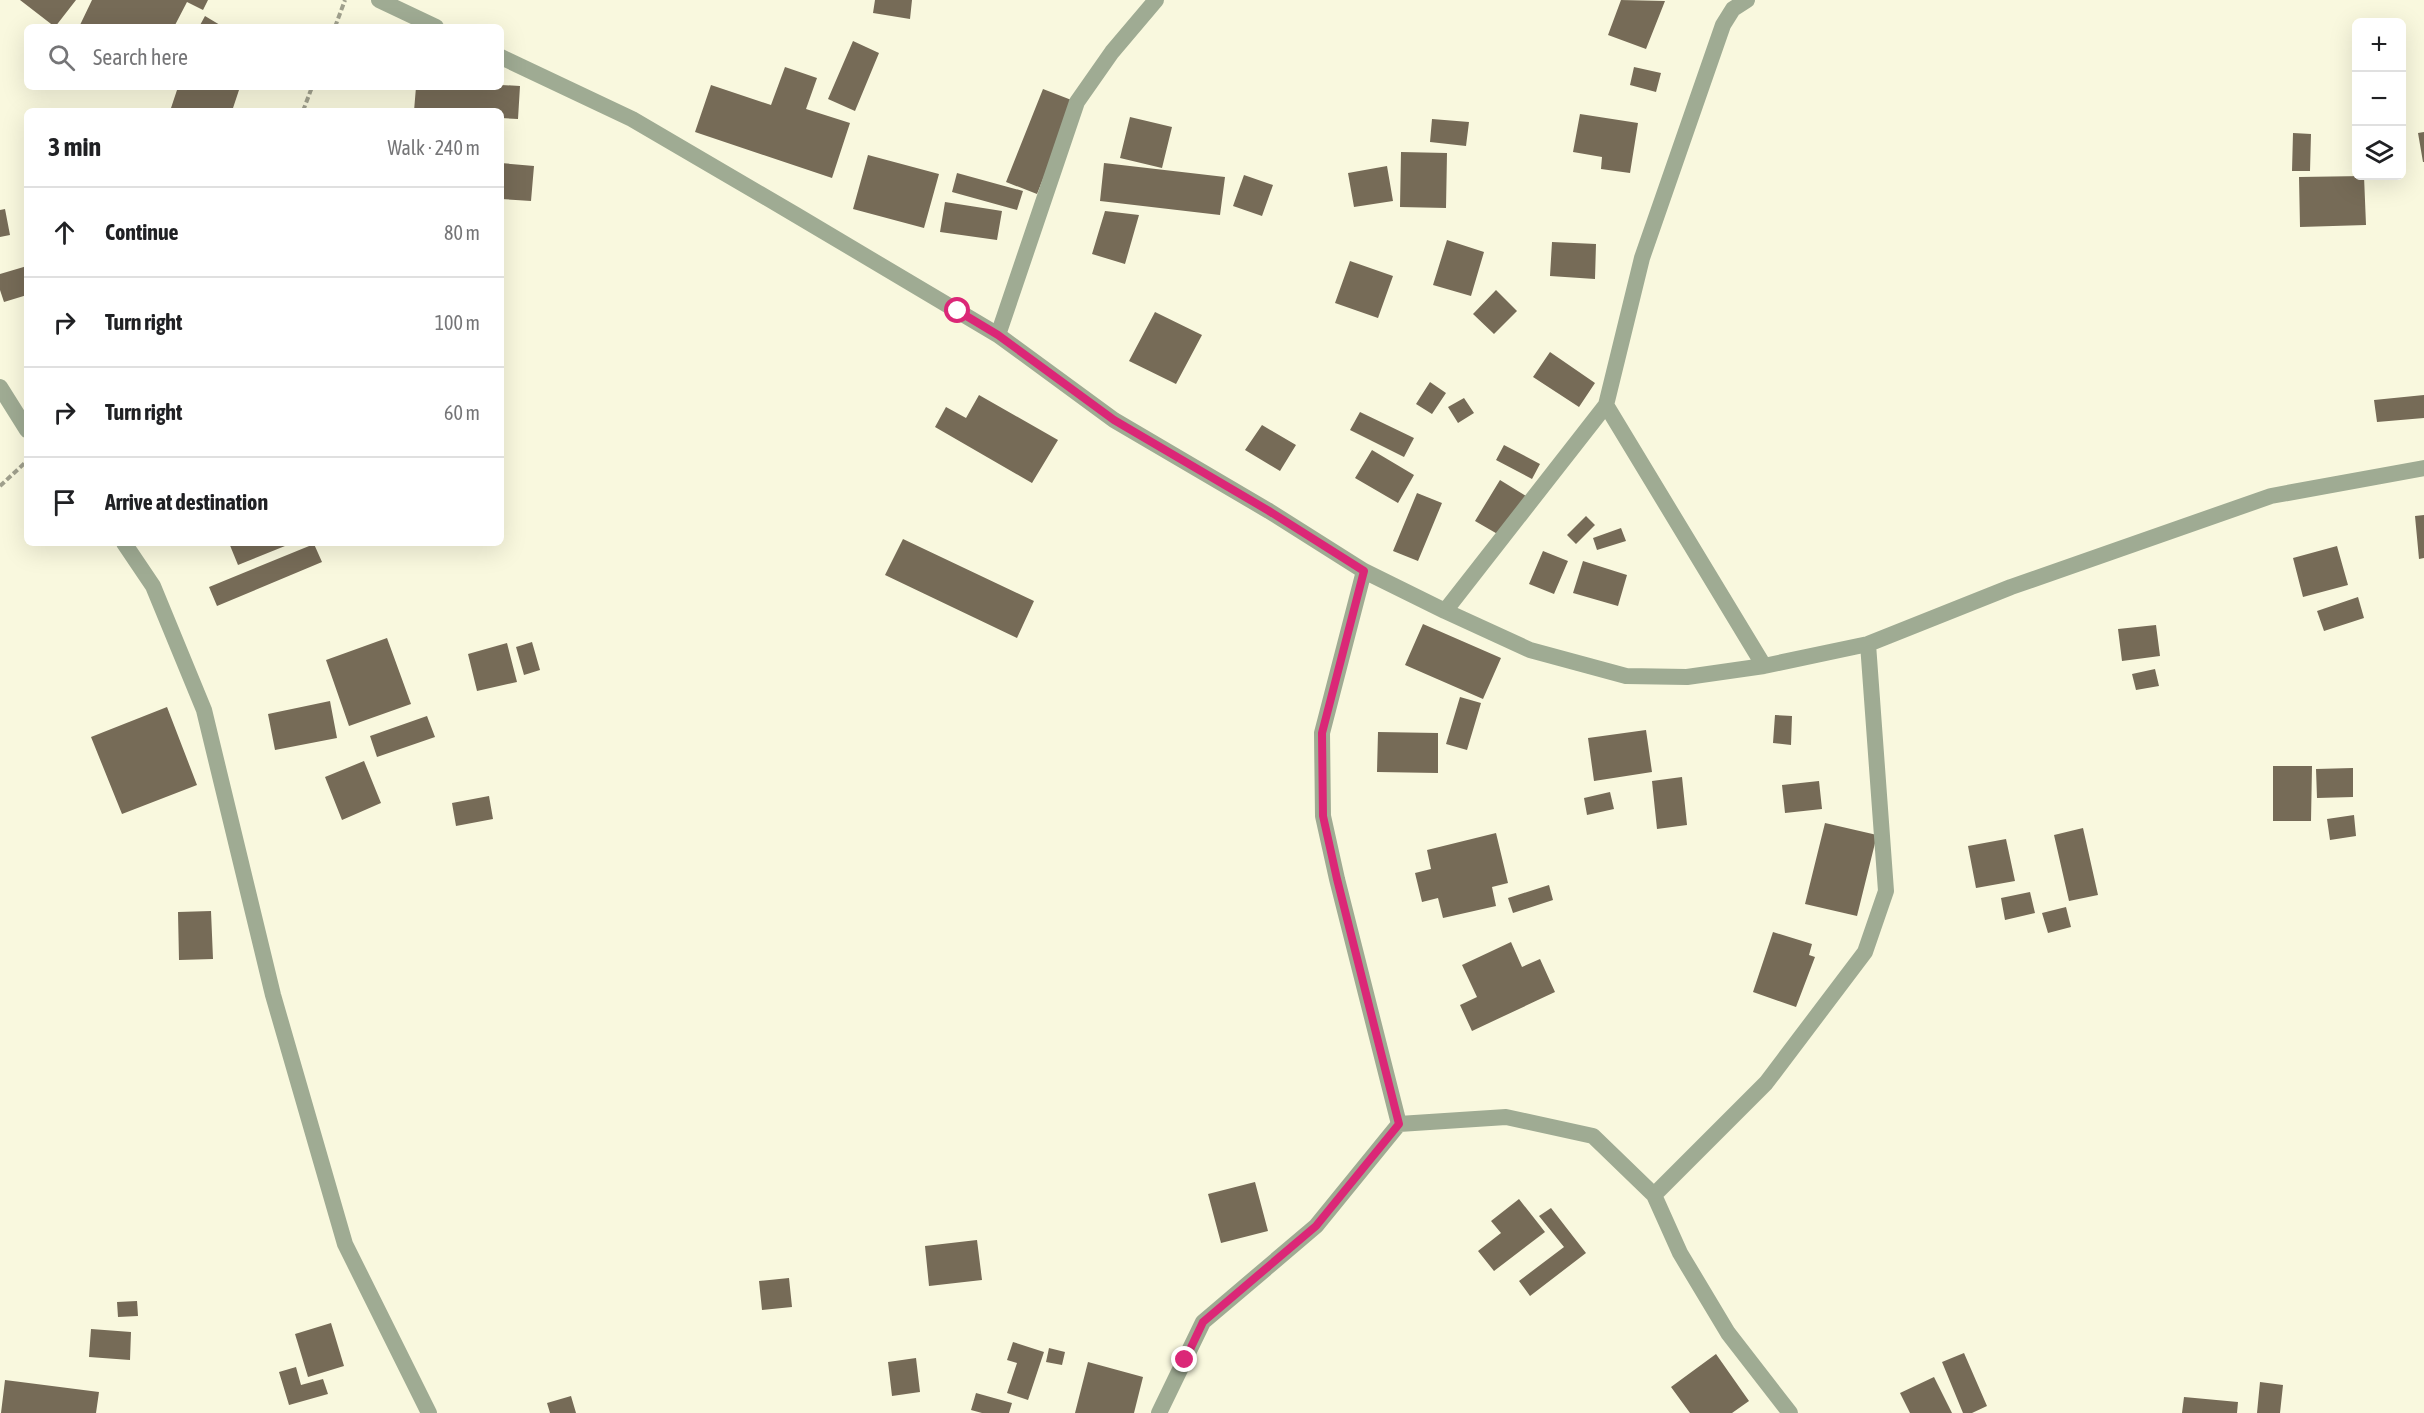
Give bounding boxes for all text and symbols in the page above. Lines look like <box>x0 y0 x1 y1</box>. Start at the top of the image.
map controls <box>2352 18 2406 180</box>
button: + <box>2352 18 2406 72</box>
search box <box>24 24 504 90</box>
icon: search <box>45 41 78 74</box>
text: Search here <box>93 44 188 70</box>
button: − <box>2352 72 2406 126</box>
button: layers <box>2352 126 2406 180</box>
text: 3 min <box>48 132 101 162</box>
text: Walk · 240 m <box>388 136 480 159</box>
icon: ahead <box>48 216 81 249</box>
text: Continue <box>105 219 179 245</box>
text: 80 m <box>444 221 480 244</box>
route start <box>944 297 970 323</box>
icon: right <box>48 306 81 339</box>
text: Turn right <box>105 309 182 335</box>
text: 100 m <box>435 311 480 334</box>
icon: right <box>48 396 81 429</box>
text: Turn right <box>105 399 182 425</box>
text: 60 m <box>444 401 480 424</box>
icon: arrive <box>48 486 81 519</box>
text: Arrive at destination <box>105 489 268 515</box>
route end <box>1171 1346 1197 1372</box>

